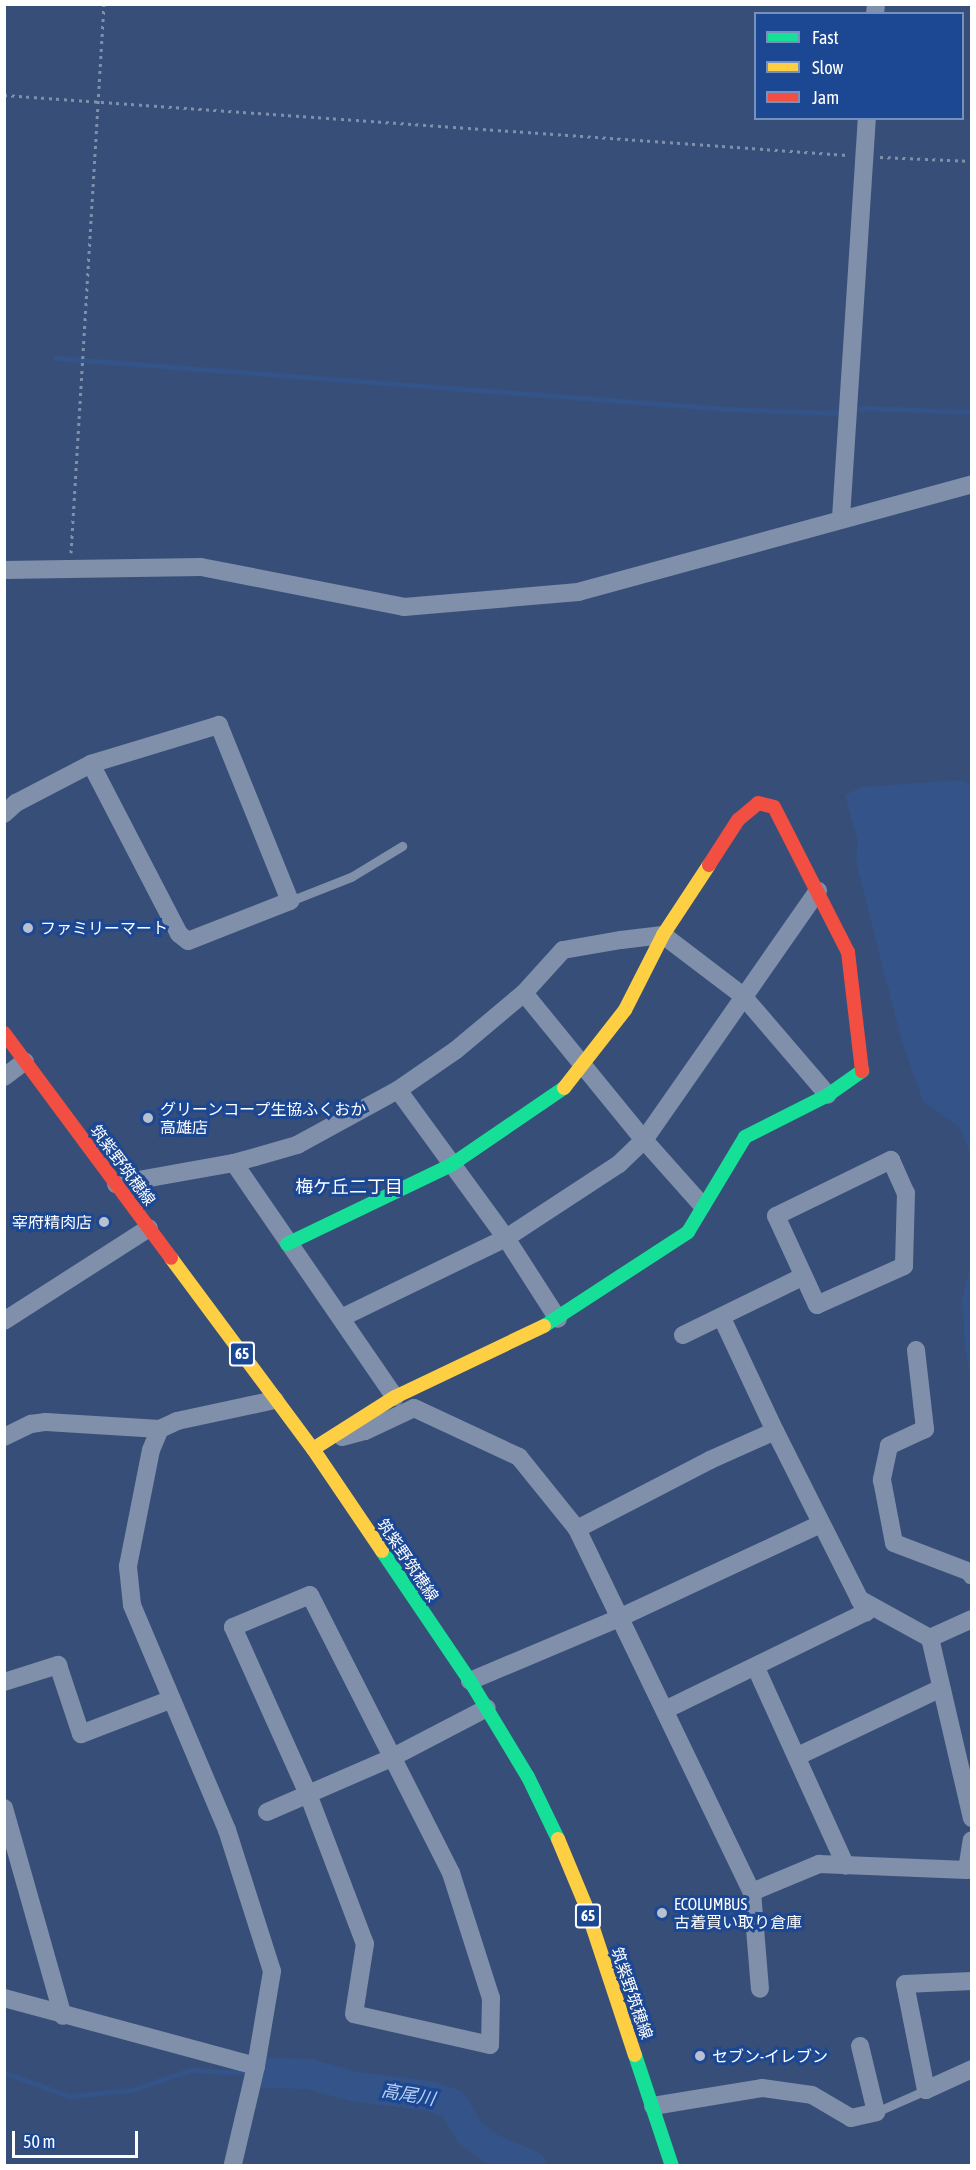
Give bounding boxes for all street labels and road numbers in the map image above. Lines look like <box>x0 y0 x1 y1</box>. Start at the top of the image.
street label: 筑紫野筑穂線 <box>86 1121 160 1209</box>
road number: 65 <box>228 1342 256 1366</box>
street label: 筑紫野筑穂線 <box>373 1515 443 1605</box>
road number: 65 <box>574 1904 602 1928</box>
street label: 筑紫野筑穂線 <box>607 1944 657 2042</box>

